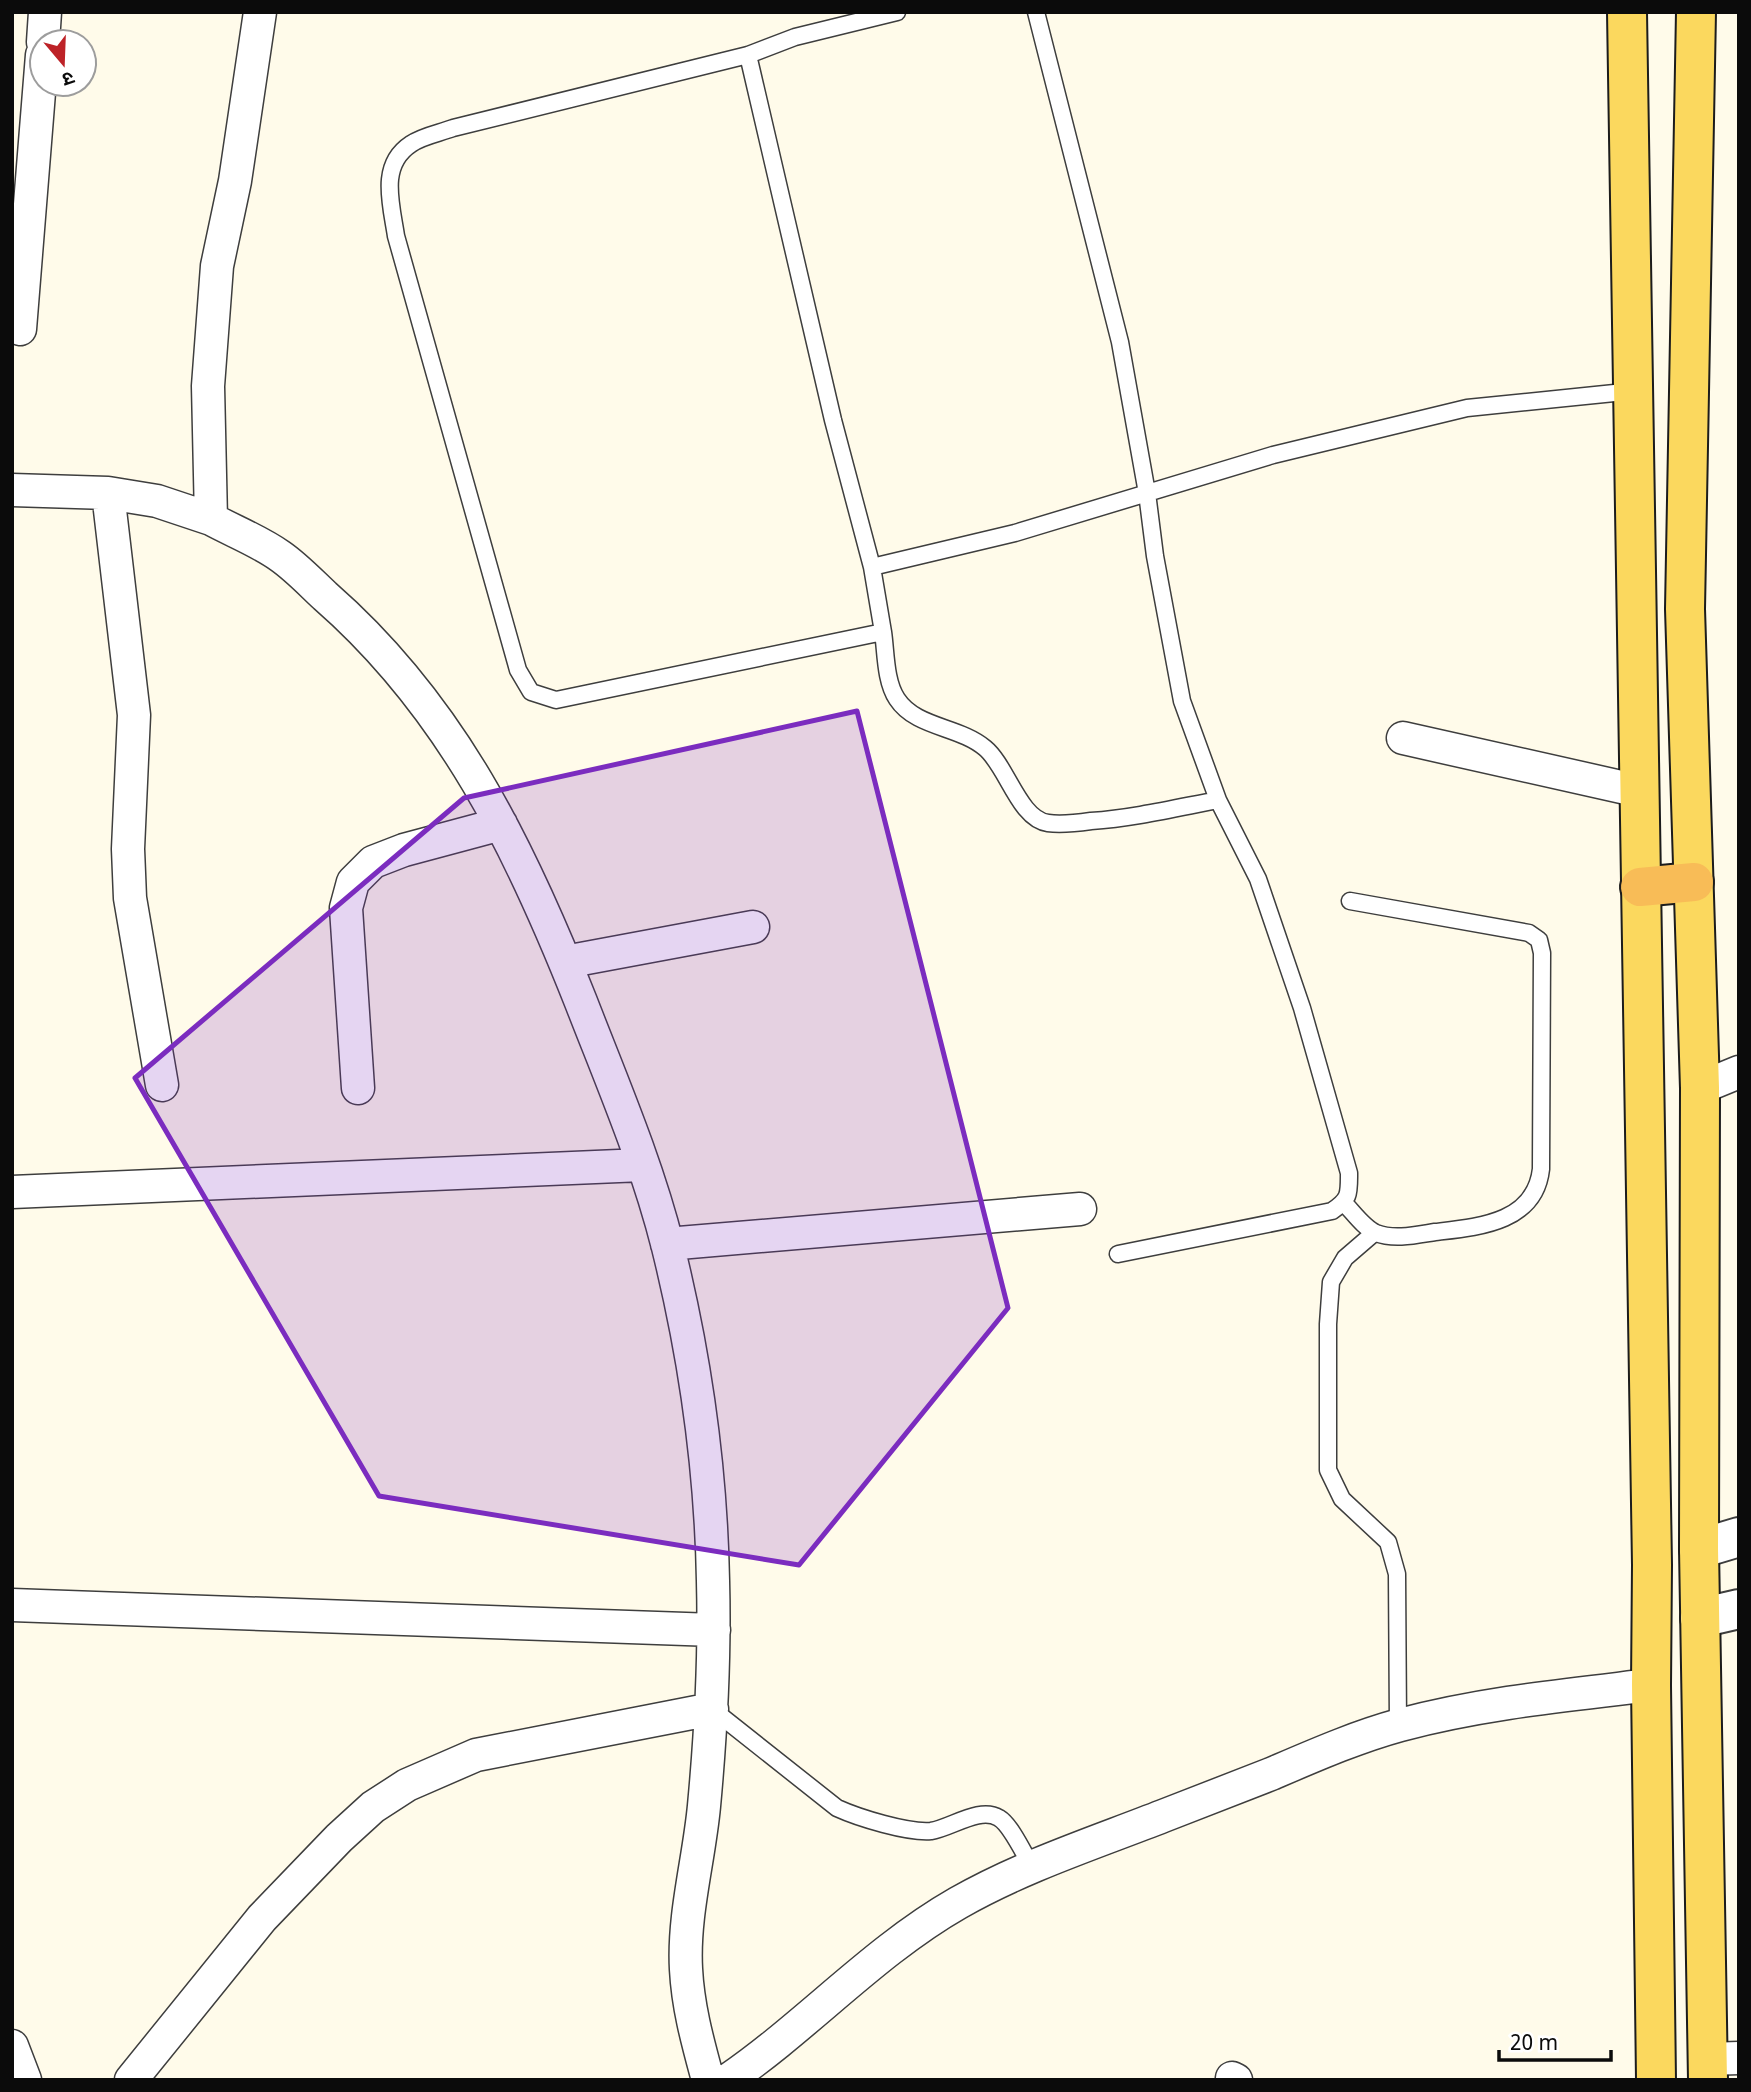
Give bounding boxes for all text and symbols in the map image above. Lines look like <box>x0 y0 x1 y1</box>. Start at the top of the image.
north arrow <box>28 28 98 98</box>
text: उ <box>58 63 77 91</box>
scale bar <box>1499 2018 1611 2062</box>
text: 20 m <box>1510 2031 1558 2059</box>

